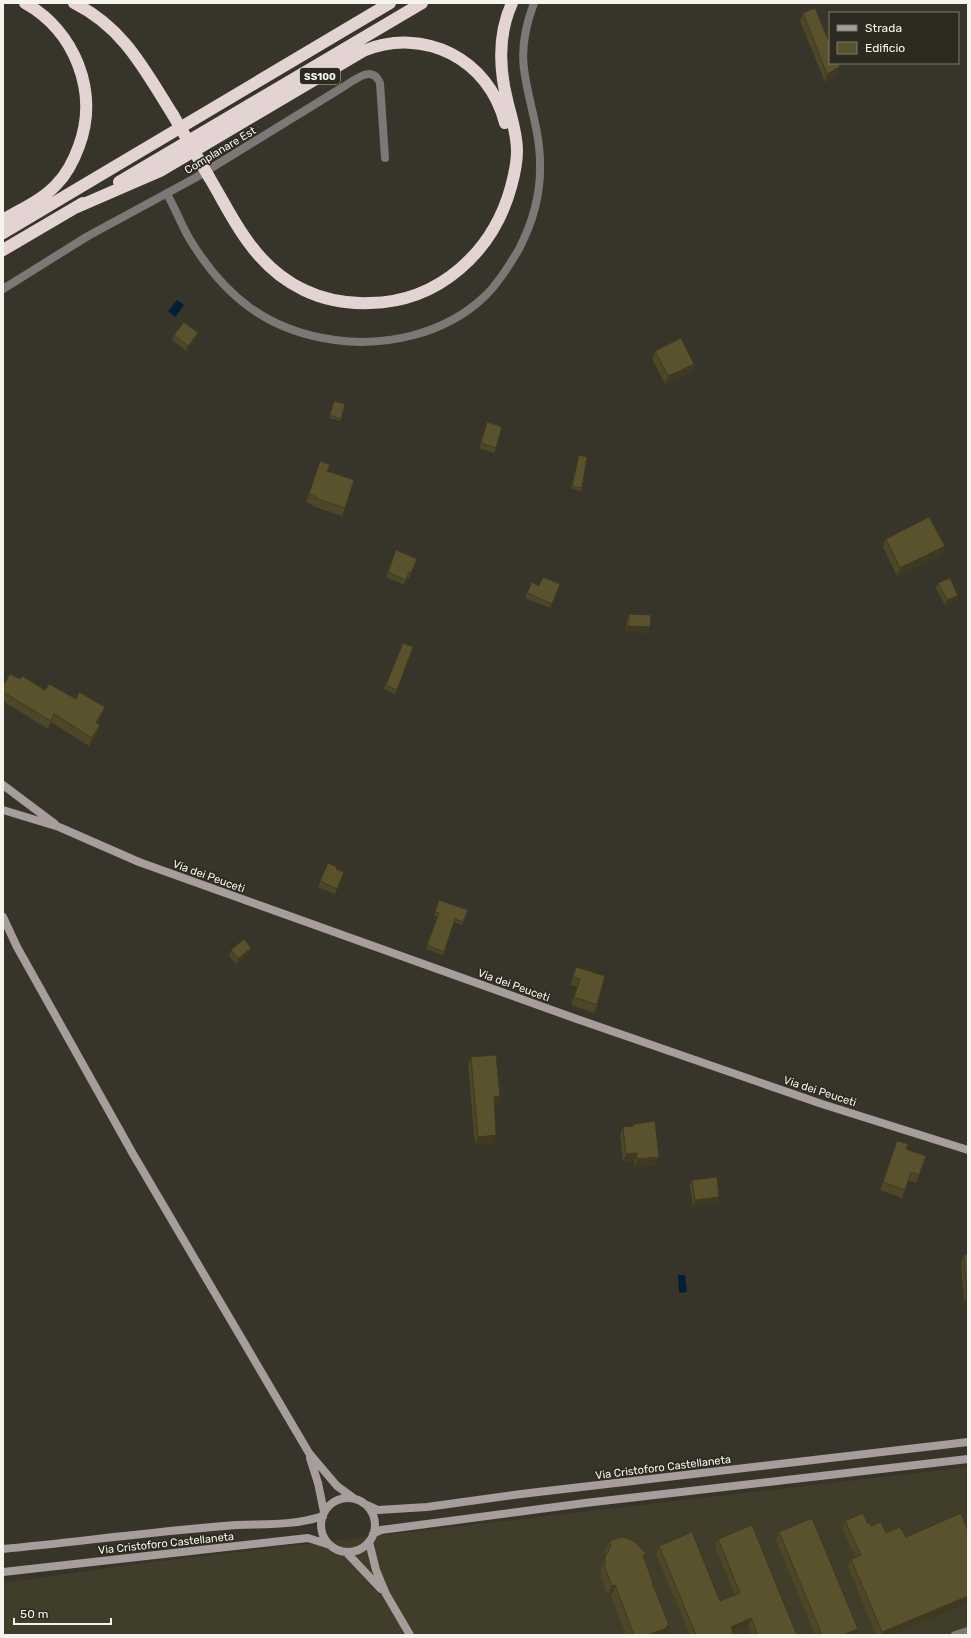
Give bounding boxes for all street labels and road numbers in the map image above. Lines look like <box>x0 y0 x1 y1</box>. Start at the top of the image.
road number: SS100 <box>300 68 340 84</box>
street label: Complanare Est <box>182 124 259 177</box>
street label: Via dei Peuceti <box>171 857 247 896</box>
street label: Via dei Peuceti <box>476 966 552 1005</box>
street label: Via dei Peuceti <box>782 1074 858 1109</box>
street label: Via Cristoforo Castellaneta <box>595 1453 732 1482</box>
street label: Via Cristoforo Castellaneta <box>98 1530 235 1557</box>

